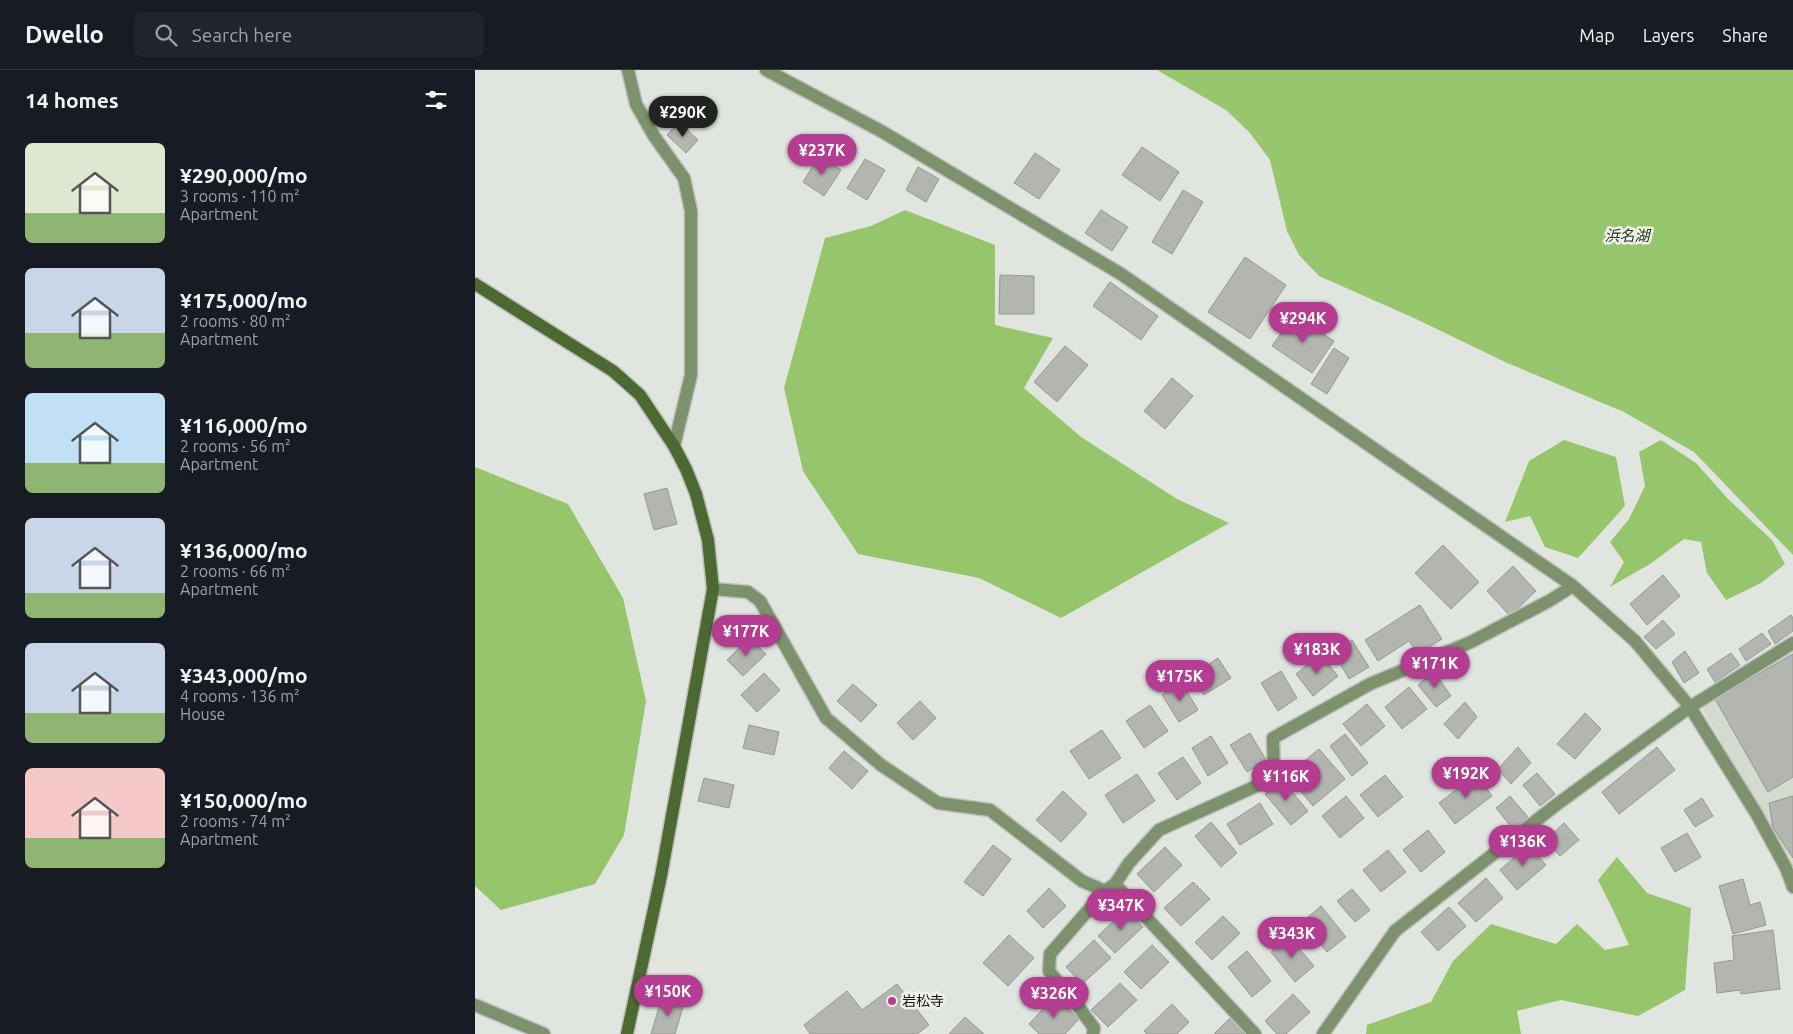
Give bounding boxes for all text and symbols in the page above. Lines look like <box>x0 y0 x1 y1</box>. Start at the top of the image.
search box <box>134 12 484 57</box>
text: Dwello <box>25 21 104 48</box>
icon: search <box>152 21 180 49</box>
text: Search here <box>192 24 292 46</box>
text: Map <box>1579 25 1615 45</box>
text: Layers <box>1643 25 1694 45</box>
text: Share <box>1722 25 1768 45</box>
icon: filters <box>422 86 450 114</box>
text: 14 homes <box>25 88 119 112</box>
pin: ¥290K <box>648 96 718 138</box>
text: ¥290K <box>660 103 706 121</box>
pin: ¥237K <box>787 134 857 176</box>
text: ¥237K <box>799 141 845 159</box>
icon: home <box>65 163 125 223</box>
text: ¥290,000/mo <box>180 163 308 187</box>
text: 3 rooms · 110 m² <box>180 187 300 205</box>
text: Apartment <box>180 205 258 223</box>
water label: 浜名湖 <box>1604 227 1651 244</box>
icon: home <box>65 288 125 348</box>
text: ¥175,000/mo <box>180 288 308 312</box>
pin: ¥294K <box>1268 302 1338 344</box>
text: ¥294K <box>1280 309 1326 327</box>
text: 2 rooms · 80 m² <box>180 312 291 330</box>
text: Apartment <box>180 330 258 348</box>
icon: home <box>65 413 125 473</box>
text: ¥116,000/mo <box>180 413 308 437</box>
text: 2 rooms · 56 m² <box>180 437 291 455</box>
text: Apartment <box>180 455 258 473</box>
icon: home <box>65 538 125 598</box>
text: ¥136,000/mo <box>180 538 308 562</box>
text: 2 rooms · 66 m² <box>180 562 291 580</box>
text: Apartment <box>180 580 258 598</box>
pin: ¥177K <box>711 614 781 657</box>
text: ¥177K <box>723 622 769 640</box>
pin: ¥183K <box>1282 632 1352 675</box>
text: ¥183K <box>1294 640 1340 658</box>
pin: ¥171K <box>1400 646 1470 689</box>
text: ¥171K <box>1412 654 1458 672</box>
pin: ¥175K <box>1145 660 1215 702</box>
icon: home <box>65 663 125 723</box>
text: ¥343,000/mo <box>180 663 308 687</box>
text: ¥175K <box>1157 667 1203 685</box>
text: 4 rooms · 136 m² <box>180 687 300 705</box>
text: House <box>180 705 225 723</box>
pin: ¥192K <box>1431 756 1501 799</box>
pin: ¥116K <box>1251 760 1321 802</box>
text: ¥192K <box>1443 764 1489 782</box>
text: ¥116K <box>1263 767 1309 785</box>
icon: home <box>65 788 125 848</box>
text: ¥150,000/mo <box>180 788 308 812</box>
text: 2 rooms · 74 m² <box>180 812 291 830</box>
pin: ¥136K <box>1488 824 1558 867</box>
text: Apartment <box>180 830 258 848</box>
text: ¥136K <box>1500 832 1546 850</box>
pin: ¥347K <box>1086 888 1156 931</box>
text: ¥347K <box>1098 896 1144 914</box>
pin: ¥343K <box>1257 916 1327 959</box>
text: ¥343K <box>1269 924 1315 942</box>
pin: ¥150K <box>633 974 703 1017</box>
pin: ¥326K <box>1019 976 1089 1019</box>
text: ¥150K <box>645 982 691 1000</box>
text: ¥326K <box>1031 984 1077 1002</box>
place label: 岩松寺 <box>902 993 944 1009</box>
marker: 岩松寺 <box>886 995 898 1007</box>

